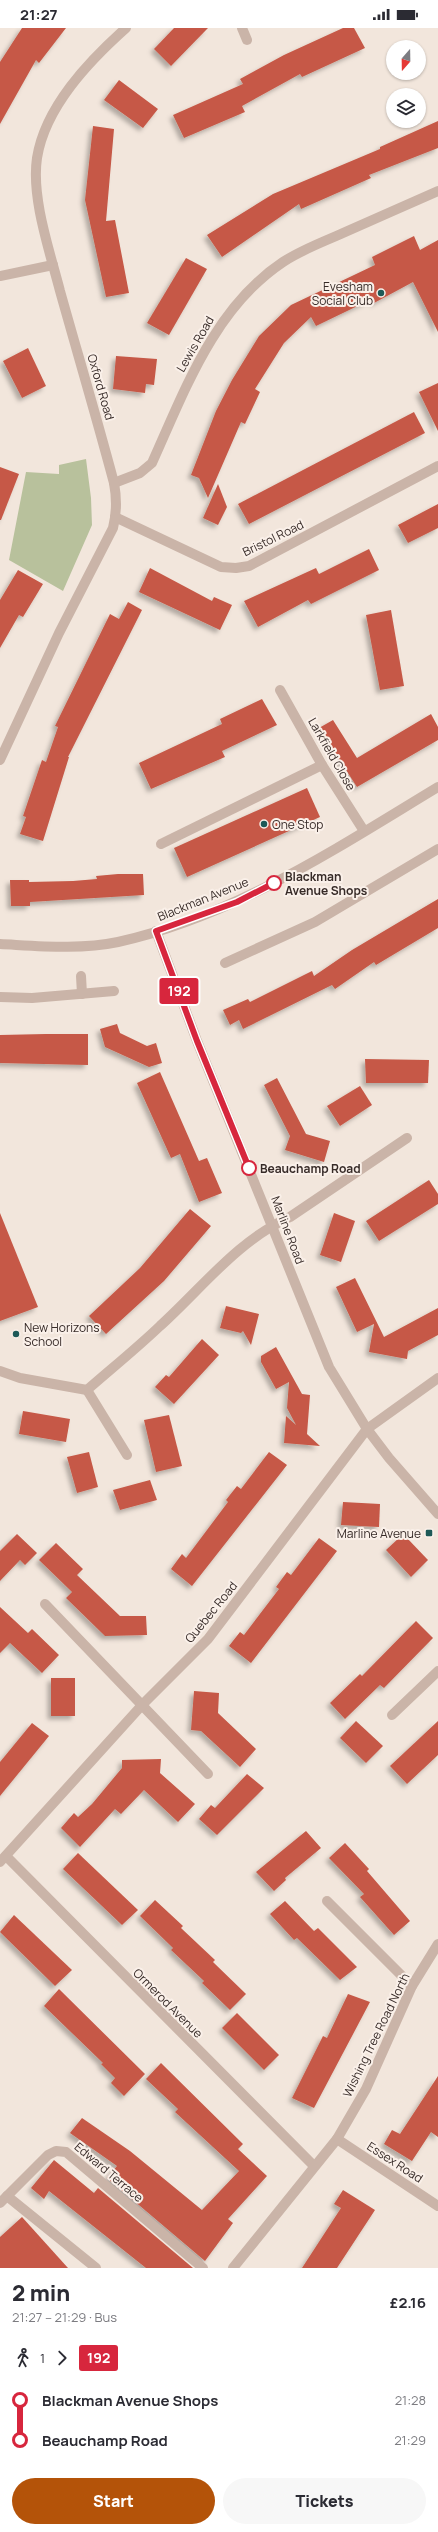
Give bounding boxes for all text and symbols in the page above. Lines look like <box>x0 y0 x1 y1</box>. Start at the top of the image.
text: 21:27 <box>20 4 58 25</box>
north arrow <box>386 40 426 80</box>
map controls <box>386 40 426 128</box>
button: layers <box>386 88 426 128</box>
place label: Evesham Social Club <box>312 278 373 309</box>
marker: Evesham Social Club <box>376 288 386 298</box>
street label: Lewis Road <box>172 313 218 375</box>
street label: Oxford Road <box>83 352 119 422</box>
street label: Bristol Road <box>240 516 306 560</box>
street label: Larkfield Close <box>304 715 360 793</box>
place label: One Stop <box>272 816 323 833</box>
marker: One Stop <box>259 819 269 829</box>
place label: Blackman Avenue Shops <box>285 868 368 899</box>
street label: Blackman Avenue <box>155 873 251 925</box>
marker: Blackman Avenue Shops <box>266 875 282 891</box>
line badge: 192 <box>156 978 202 1004</box>
text: 192 <box>167 981 191 1000</box>
marker: Beauchamp Road <box>241 1160 257 1176</box>
place label: Beauchamp Road <box>260 1160 361 1177</box>
street label: Marline Road <box>267 1194 309 1266</box>
place label: New Horizons School <box>24 1319 99 1350</box>
marker: New Horizons School <box>11 1329 21 1339</box>
place label: Marline Avenue <box>337 1525 421 1542</box>
marker: Marline Avenue <box>424 1528 434 1538</box>
street label: Quebec Road <box>181 1578 241 1646</box>
street label: Ormerod Avenue <box>129 1964 207 2042</box>
street label: Wishing Tree Road North <box>338 1970 414 2100</box>
street label: Edward Terrace <box>71 2138 147 2206</box>
street label: Essex Road <box>364 2138 426 2186</box>
text: 2 min <box>12 2278 70 2308</box>
text: £2.16 <box>390 2292 426 2313</box>
text: 21:27 – 21:29 · Bus <box>12 2308 117 2326</box>
icon: walk <box>12 2347 34 2369</box>
icon: forward <box>51 2347 73 2369</box>
text: 192 <box>87 2348 110 2367</box>
text: 1 <box>40 2349 45 2367</box>
text: Blackman Avenue Shops <box>42 2390 218 2411</box>
text: 21:28 <box>395 2391 426 2409</box>
text: Beauchamp Road <box>42 2430 168 2451</box>
text: 21:29 <box>394 2431 426 2449</box>
button: Start <box>12 2478 215 2524</box>
button: Tickets <box>223 2478 426 2524</box>

